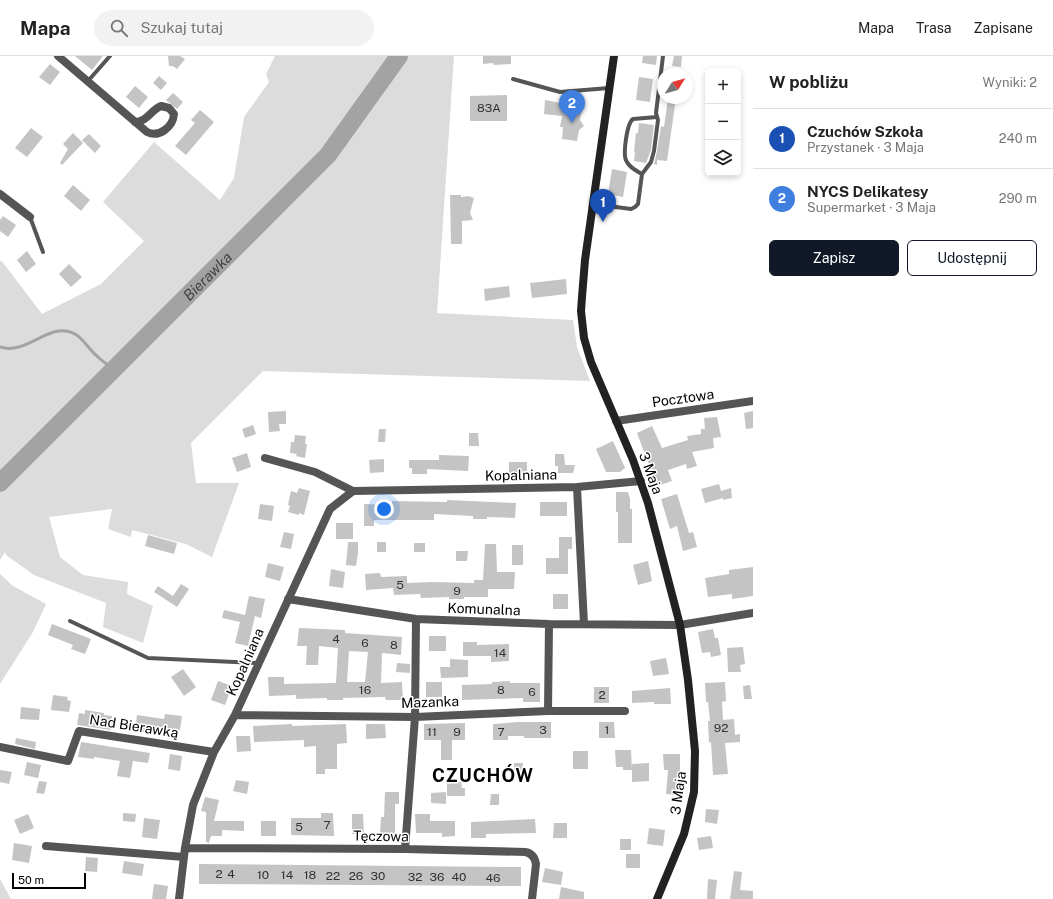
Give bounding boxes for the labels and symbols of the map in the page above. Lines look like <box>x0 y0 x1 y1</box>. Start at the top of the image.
north arrow <box>657 68 693 104</box>
pin: 2 <box>559 90 585 123</box>
house number: 83A <box>477 101 501 115</box>
pin: 1 <box>590 189 616 222</box>
water label: Bierawka <box>179 248 235 304</box>
street label: Pocztowa <box>651 386 715 410</box>
street label: 3 Maja <box>636 450 666 496</box>
street label: Kopalniana <box>485 466 557 484</box>
your location <box>374 499 394 519</box>
house number: 5 <box>396 578 404 592</box>
house number: 9 <box>453 584 461 598</box>
street label: Komunalna <box>447 600 521 618</box>
street label: Kopalniana <box>223 626 267 698</box>
house number: 4 <box>332 632 340 646</box>
house number: 6 <box>361 636 369 650</box>
house number: 8 <box>390 638 398 652</box>
house number: 14 <box>494 646 507 660</box>
house number: 16 <box>359 683 371 697</box>
house number: 8 <box>497 683 505 697</box>
house number: 6 <box>528 685 536 699</box>
house number: 2 <box>598 688 606 702</box>
street label: Mazanka <box>401 693 459 711</box>
street label: Nad Bierawką <box>88 711 180 741</box>
house number: 92 <box>714 721 728 735</box>
house number: 3 <box>539 723 547 737</box>
house number: 1 <box>605 723 609 737</box>
house number: 11 <box>427 725 437 739</box>
house number: 9 <box>453 725 461 739</box>
house number: 7 <box>497 725 505 739</box>
district label: CZUCHÓW <box>432 764 534 786</box>
street label: 3 Maja <box>667 770 689 816</box>
house number: 7 <box>323 818 331 832</box>
house number: 5 <box>295 820 303 834</box>
street label: Tęczowa <box>353 828 409 844</box>
house number: 2 <box>215 867 223 881</box>
house number: 4 <box>227 867 235 881</box>
house number: 10 <box>257 868 269 882</box>
house number: 14 <box>281 868 294 882</box>
house number: 18 <box>304 868 317 882</box>
house number: 22 <box>326 869 340 883</box>
house number: 26 <box>349 869 363 883</box>
house number: 30 <box>371 869 385 883</box>
house number: 32 <box>408 870 422 884</box>
house number: 36 <box>430 870 444 884</box>
house number: 40 <box>452 870 466 884</box>
scale bar <box>12 871 86 890</box>
house number: 46 <box>485 871 501 885</box>

